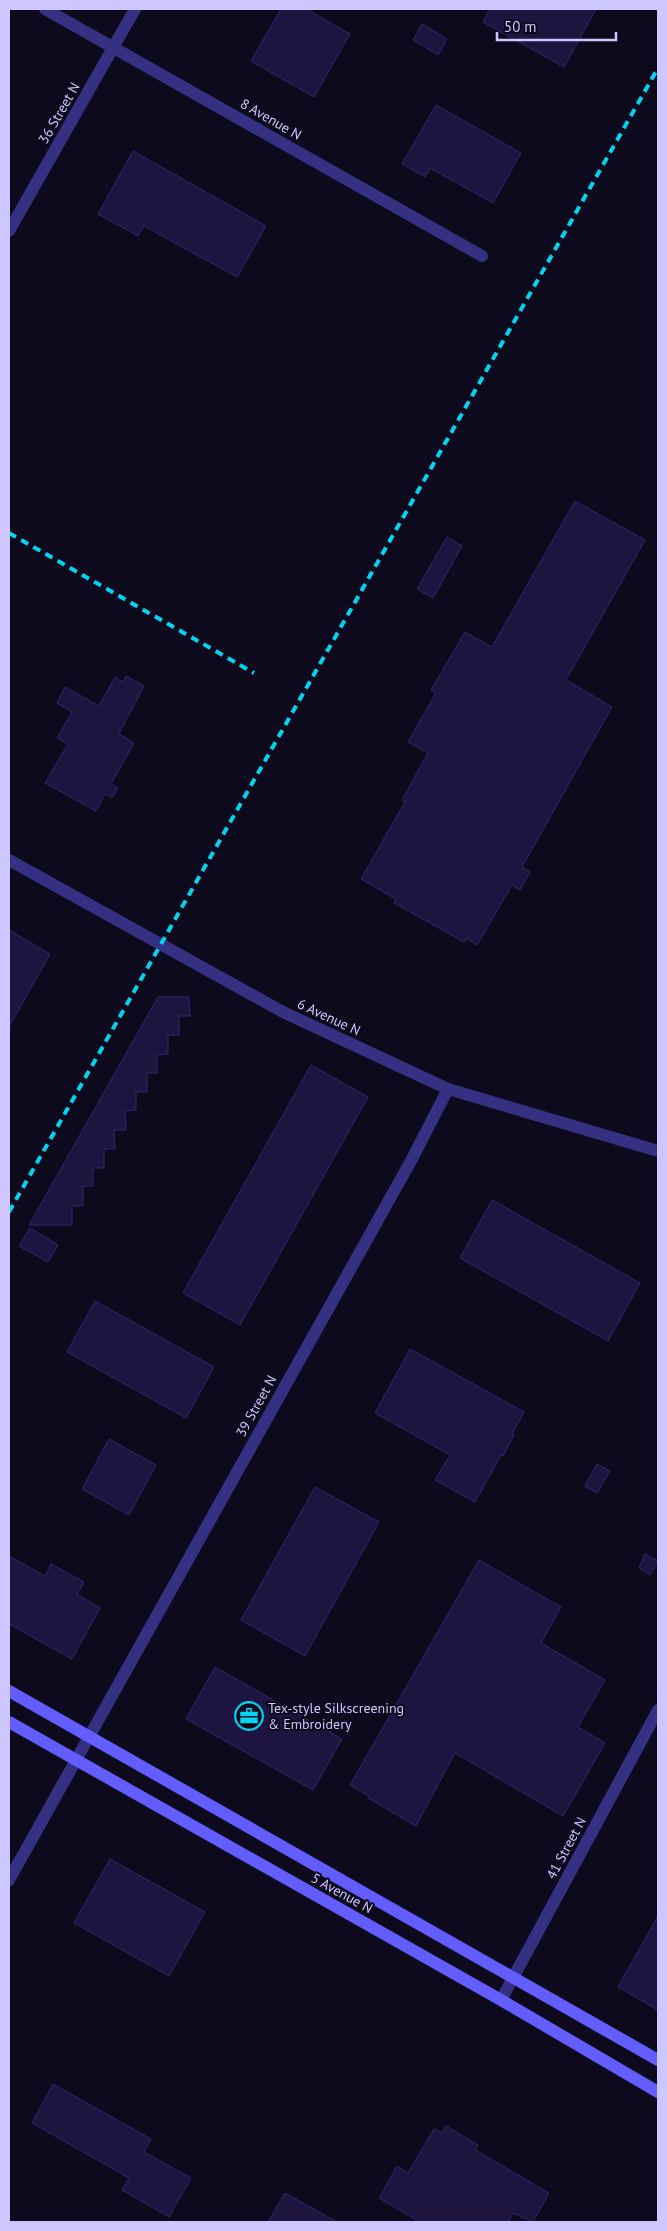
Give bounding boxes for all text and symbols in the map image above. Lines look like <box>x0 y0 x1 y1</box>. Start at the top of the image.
scale bar <box>497 10 616 42</box>
text: 50 m <box>504 17 537 36</box>
street label: 36 Street N <box>34 79 84 147</box>
street label: 8 Avenue N <box>237 94 305 144</box>
street label: 6 Avenue N <box>294 995 364 1039</box>
street label: 39 Street N <box>232 1372 280 1440</box>
place label: Tex-style Silkscreening & Embroidery <box>268 1699 404 1733</box>
office icon: Tex-style Silkscreening & Embroidery <box>234 1701 264 1731</box>
street label: 41 Street N <box>542 1814 590 1882</box>
street label: 5 Avenue N <box>308 1869 376 1917</box>

